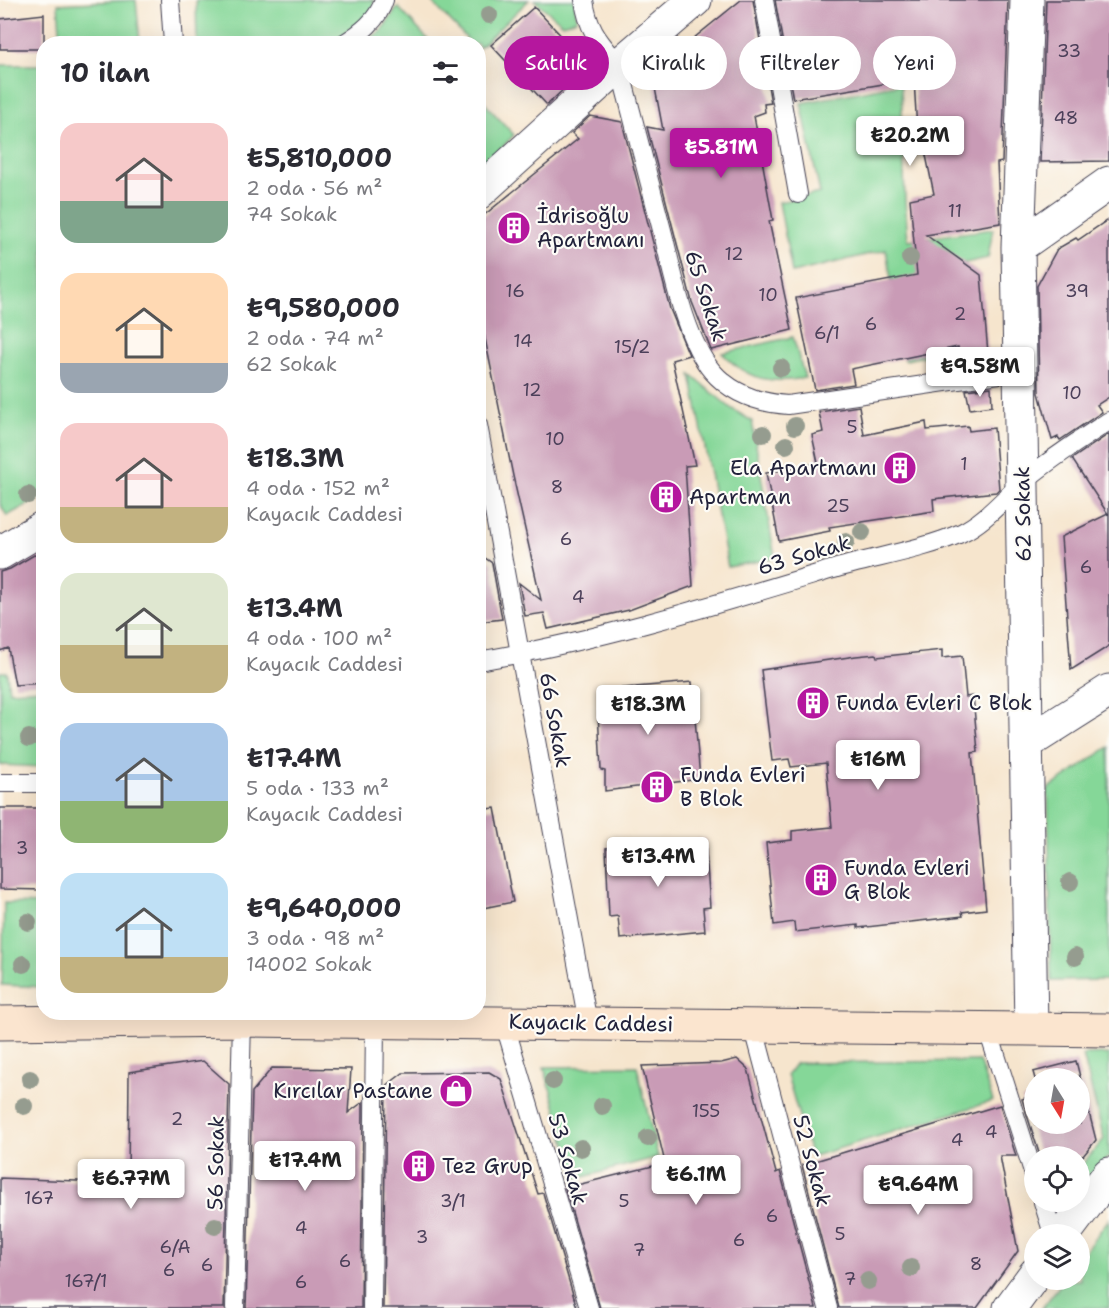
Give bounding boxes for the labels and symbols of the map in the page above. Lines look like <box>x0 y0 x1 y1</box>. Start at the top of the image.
house number: 33 <box>1057 39 1081 63</box>
house number: 48 <box>1054 106 1078 130</box>
pin: ₺20.2M <box>861 116 959 167</box>
pin: ₺5.81M <box>672 128 770 179</box>
house number: 11 <box>948 199 962 223</box>
place label: İdrisoğlu Apartmanı <box>537 202 645 254</box>
building icon: İdrisoğlu Apartmanı <box>496 210 532 246</box>
house number: 12 <box>724 242 744 266</box>
street label: 65 Sokak <box>678 247 734 345</box>
house number: 16 <box>505 279 525 303</box>
house number: 39 <box>1065 279 1089 303</box>
house number: 10 <box>758 283 778 307</box>
house number: 2 <box>954 302 966 326</box>
house number: 6 <box>865 312 877 336</box>
house number: 6/1 <box>814 321 840 345</box>
house number: 14 <box>513 329 533 353</box>
house number: 15/2 <box>614 335 650 359</box>
pin: ₺9.58M <box>931 347 1029 398</box>
house number: 12 <box>522 378 542 402</box>
house number: 10 <box>1062 381 1082 405</box>
house number: 5 <box>846 415 858 439</box>
house number: 10 <box>545 427 565 451</box>
building icon: Ela Apartmanı <box>882 450 918 486</box>
house number: 1 <box>960 452 968 476</box>
place label: Ela Apartmanı <box>730 454 877 482</box>
street label: 62 Sokak <box>1008 466 1038 562</box>
house number: 8 <box>551 475 563 499</box>
building icon: Apartman <box>648 479 684 515</box>
place label: Apartman <box>689 483 791 511</box>
house number: 25 <box>826 494 850 518</box>
house number: 6 <box>560 527 572 551</box>
street label: 63 Sokak <box>754 528 854 582</box>
house number: 6 <box>1080 555 1092 579</box>
house number: 4 <box>572 585 584 609</box>
street label: 66 Sokak <box>533 670 577 770</box>
pin: ₺18.3M <box>599 685 697 736</box>
building icon: Funda Evleri C Blok <box>795 685 831 721</box>
place label: Funda Evleri C Blok <box>836 689 1032 717</box>
pin: ₺16M <box>842 740 914 791</box>
place label: Funda Evleri B Blok <box>680 761 806 813</box>
building icon: Funda Evleri B Blok <box>639 769 675 805</box>
house number: 3 <box>16 836 28 860</box>
pin: ₺13.4M <box>609 837 707 888</box>
place label: Funda Evleri G Blok <box>844 854 970 906</box>
building icon: Funda Evleri G Blok <box>803 862 839 898</box>
street label: Kayacık Caddesi <box>508 1008 674 1038</box>
north arrow <box>1024 1068 1090 1134</box>
shop icon: Kırcılar Pastane <box>438 1073 474 1109</box>
place label: Kırcılar Pastane <box>273 1077 433 1105</box>
house number: 155 <box>692 1099 720 1123</box>
house number: 2 <box>171 1107 183 1131</box>
street label: 53 Sokak <box>542 1110 594 1208</box>
street label: 52 Sokak <box>786 1112 838 1210</box>
street label: 56 Sokak <box>201 1115 231 1211</box>
house number: 4 <box>985 1120 997 1144</box>
house number: 4 <box>951 1128 963 1152</box>
pin: ₺17.4M <box>256 1141 354 1192</box>
building icon: Tez Grup <box>401 1148 437 1184</box>
place label: Tez Grup <box>442 1152 533 1180</box>
pin: ₺6.1M <box>654 1155 738 1206</box>
pin: ₺6.77M <box>82 1159 180 1210</box>
pin: ₺9.64M <box>869 1165 967 1216</box>
house number: 167 <box>24 1186 54 1210</box>
house number: 3/1 <box>440 1189 466 1213</box>
house number: 5 <box>618 1189 630 1213</box>
house number: 6 <box>766 1204 778 1228</box>
house number: 4 <box>295 1216 307 1240</box>
house number: 5 <box>834 1222 846 1246</box>
house number: 3 <box>416 1225 428 1249</box>
house number: 6 <box>733 1228 745 1252</box>
house number: 6/A <box>159 1235 191 1259</box>
house number: 7 <box>633 1238 645 1262</box>
house number: 6 <box>339 1249 351 1273</box>
house number: 8 <box>970 1252 982 1276</box>
house number: 6 <box>201 1253 213 1277</box>
house number: 6 <box>163 1258 175 1282</box>
house number: 7 <box>844 1267 856 1291</box>
house number: 167/1 <box>64 1269 108 1293</box>
house number: 6 <box>295 1270 307 1294</box>

